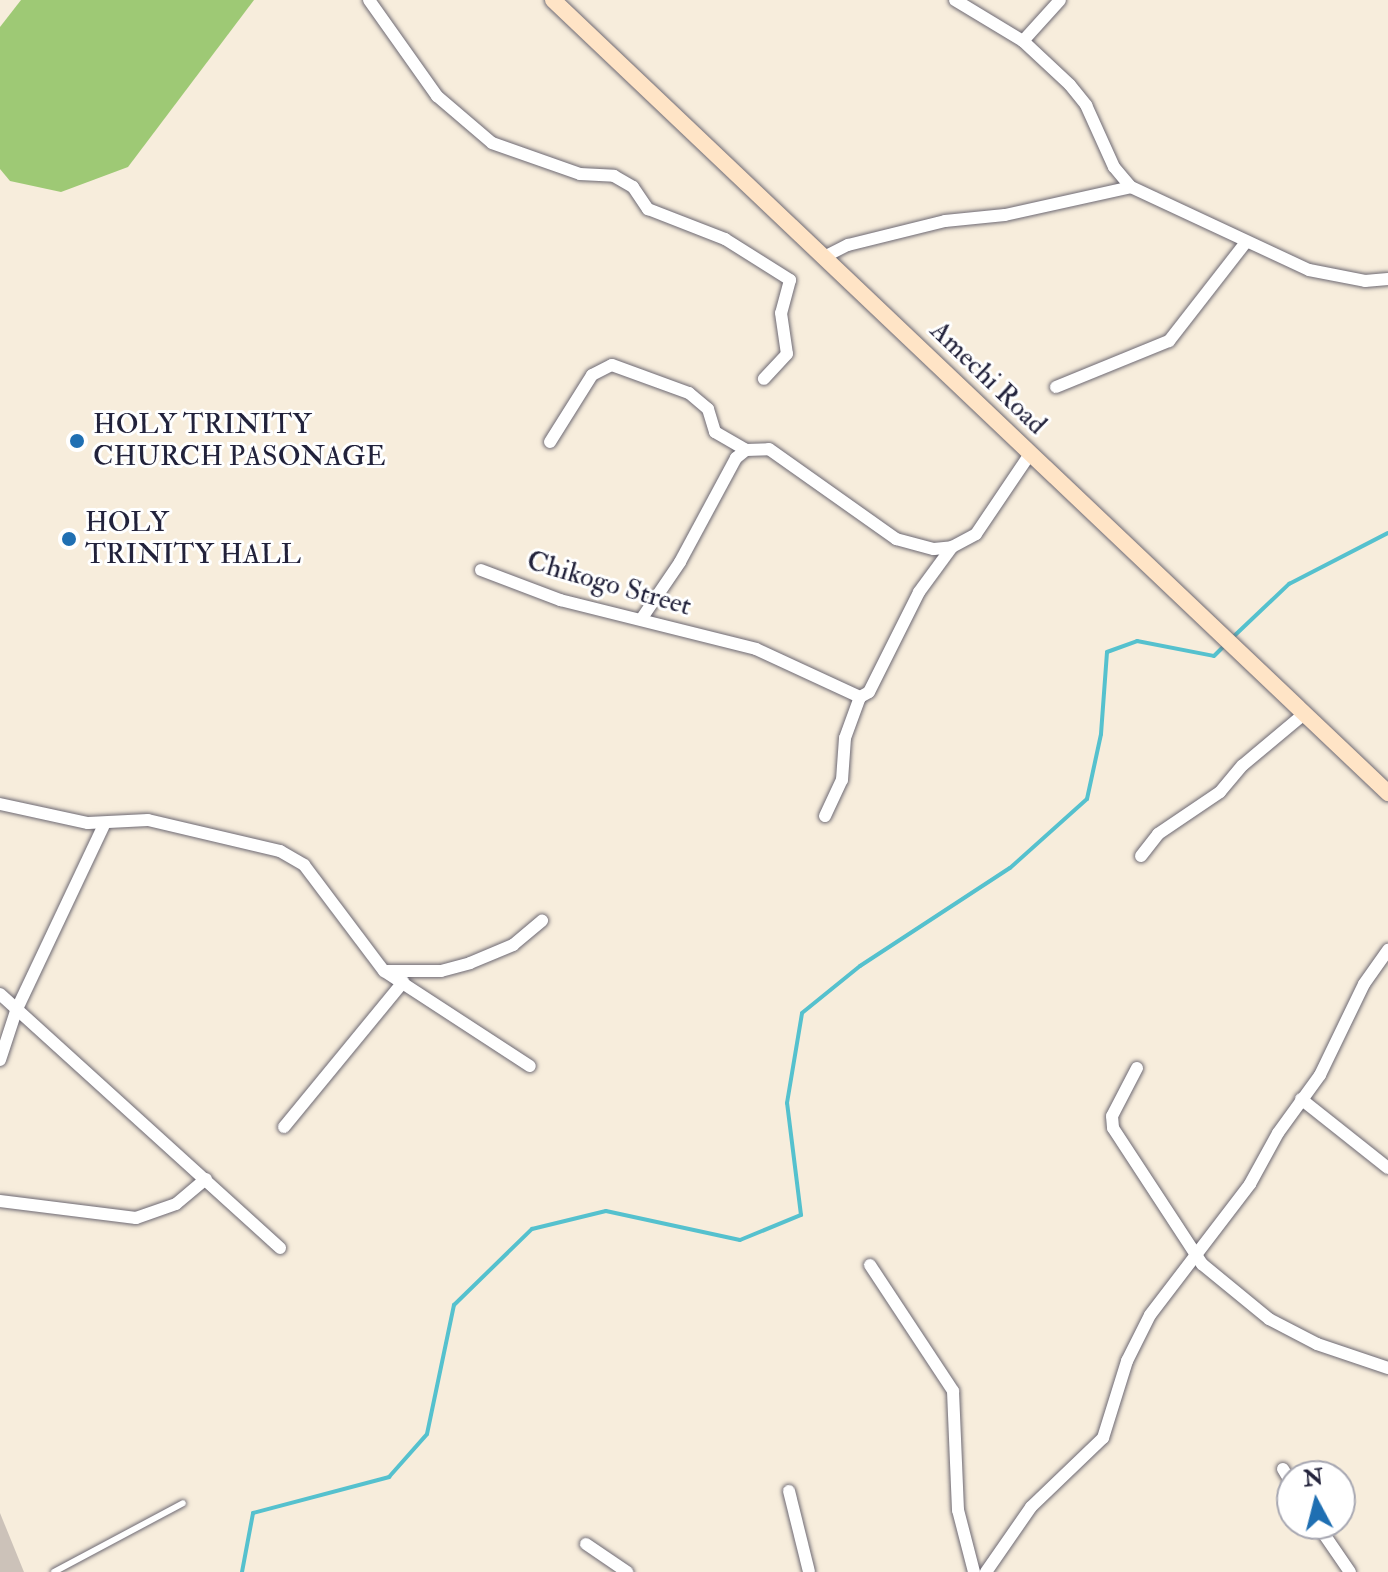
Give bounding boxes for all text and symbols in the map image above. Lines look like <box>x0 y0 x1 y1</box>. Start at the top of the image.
street label: Amechi Road <box>923 314 1053 442</box>
place label: HOLY TRINITY CHURCH PASONAGE <box>93 408 386 474</box>
marker: HOLY TRINITY CHURCH PASONAGE <box>68 432 86 450</box>
place label: HOLY TRINITY HALL <box>85 506 301 572</box>
marker: HOLY TRINITY HALL <box>60 530 78 548</box>
street label: Chikogo Street <box>523 544 695 624</box>
north arrow <box>1276 1460 1356 1540</box>
text: N <box>1302 1463 1325 1493</box>

